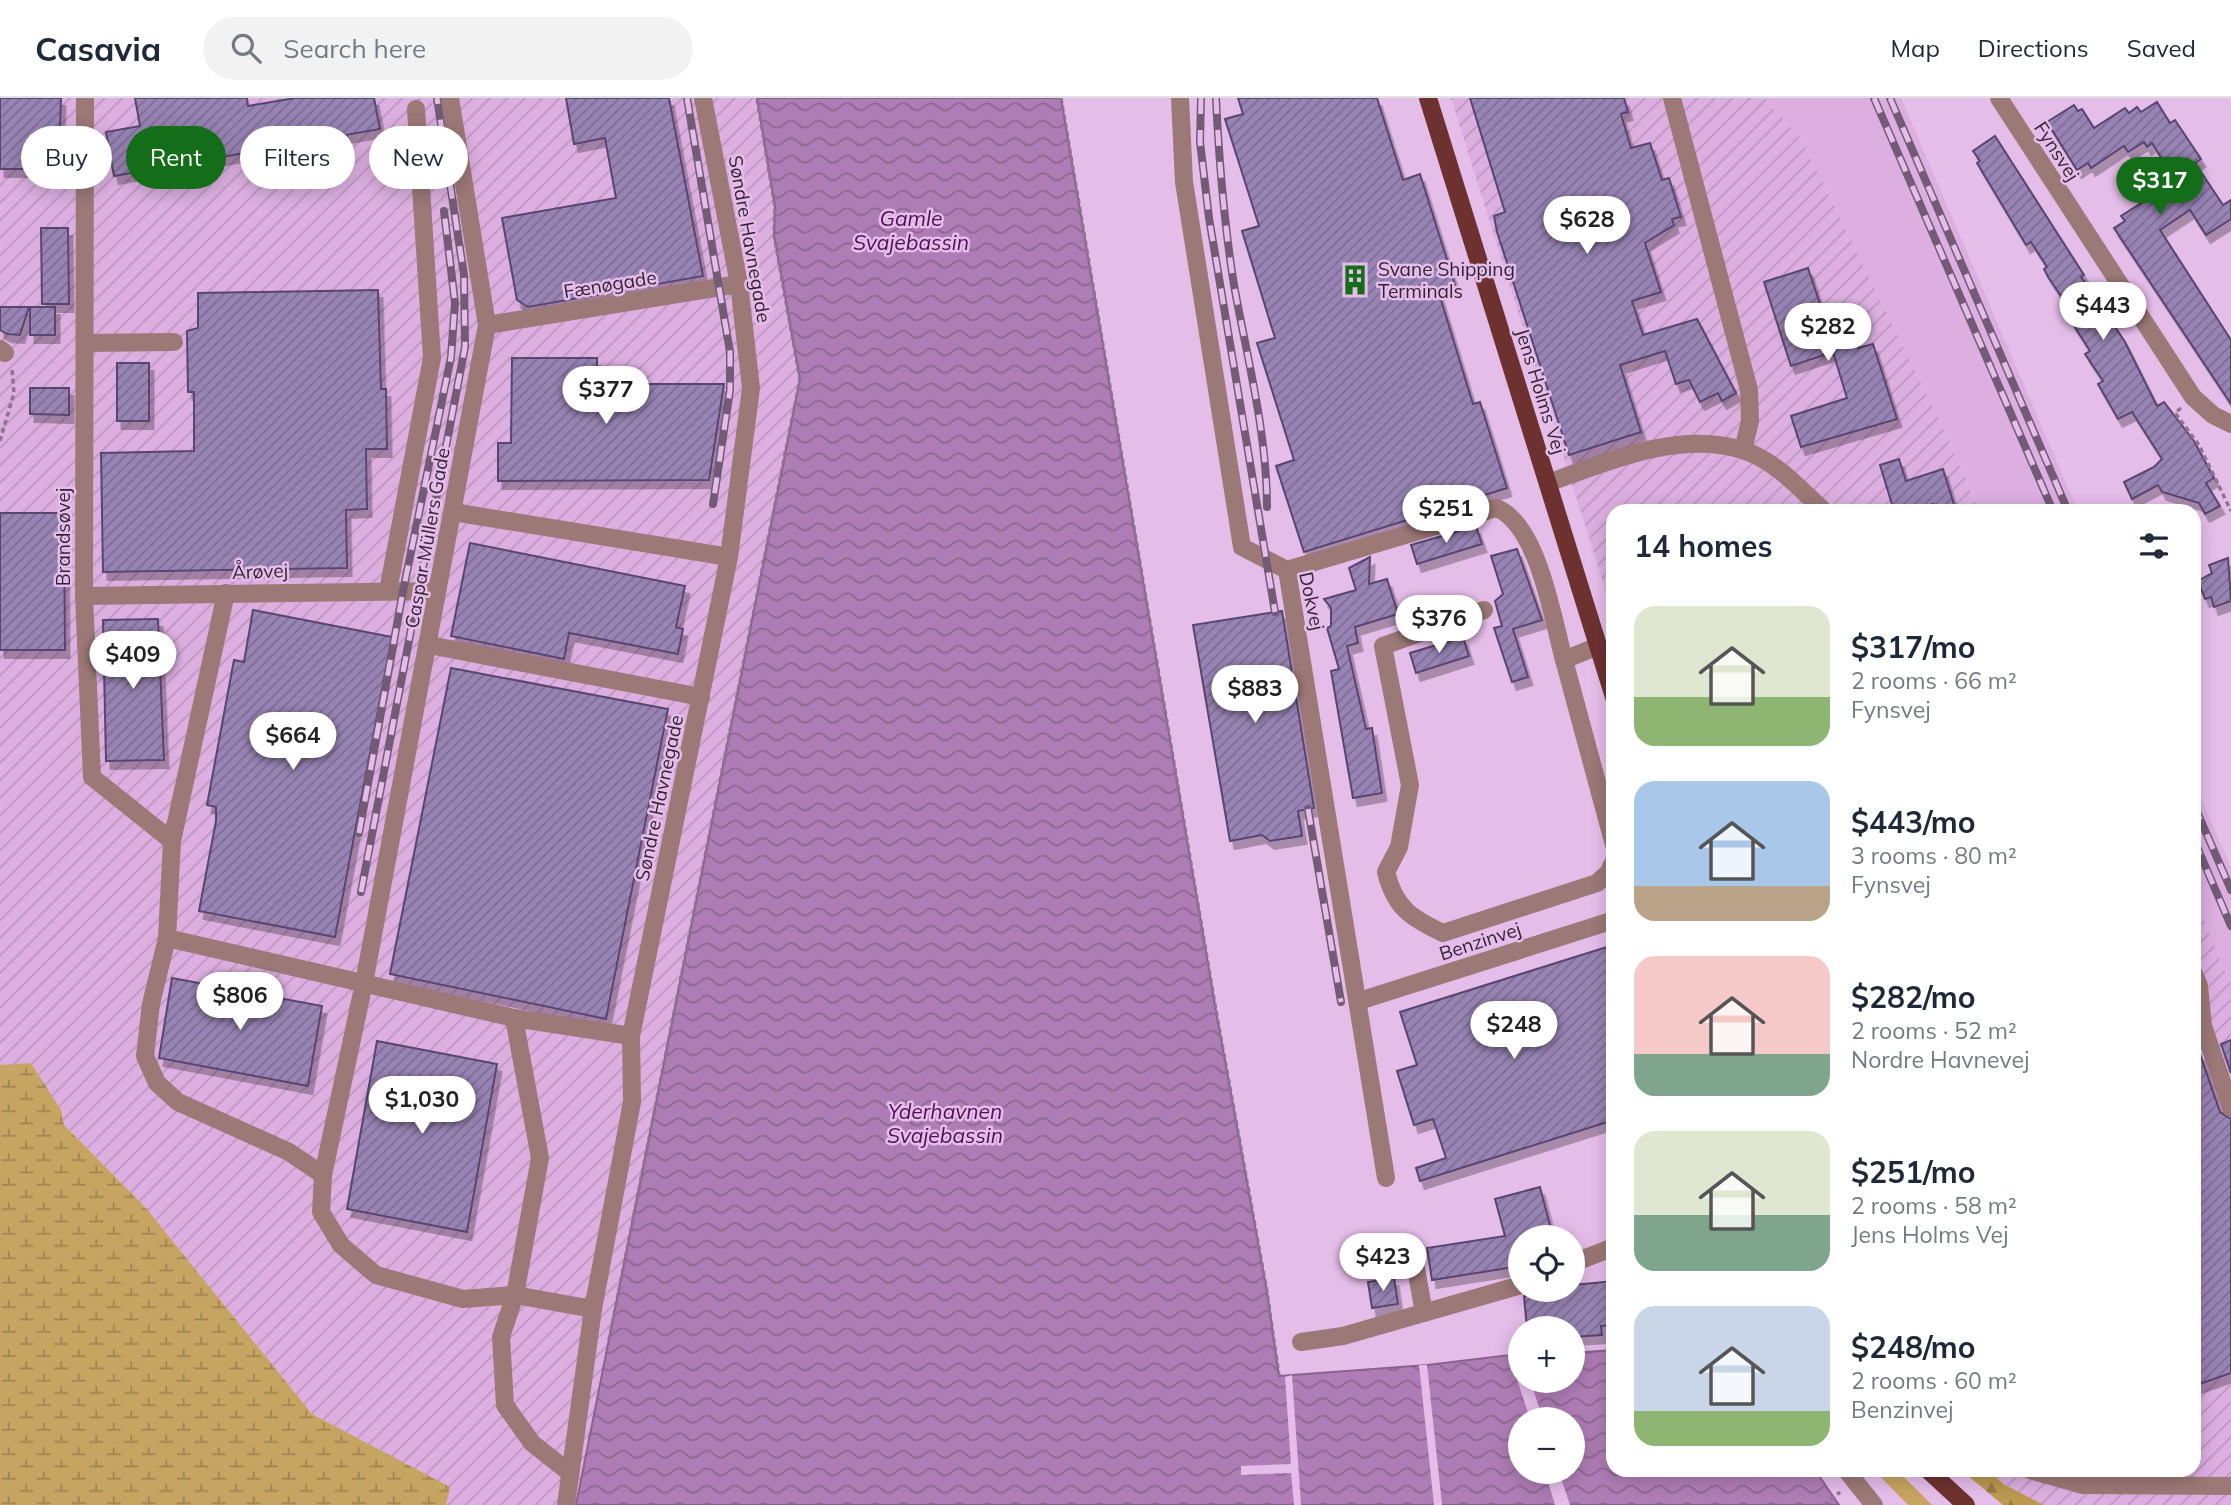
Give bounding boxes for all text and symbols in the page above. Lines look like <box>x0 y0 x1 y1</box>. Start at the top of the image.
search box <box>203 17 693 80</box>
text: Casavia <box>35 28 161 69</box>
icon: search <box>227 29 265 67</box>
text: Search here <box>283 32 426 65</box>
text: Map <box>1890 33 1940 63</box>
text: Directions <box>1978 33 2089 63</box>
text: Saved <box>2127 33 2196 63</box>
street label: Fynsvej <box>2029 117 2085 185</box>
chip: Buy <box>21 126 112 189</box>
chip: Rent <box>126 126 226 189</box>
chip: Filters <box>240 126 355 189</box>
chip: New <box>369 126 468 189</box>
street label: Søndre Havnegade <box>723 154 777 324</box>
pin: $317 <box>2119 158 2201 217</box>
text: $317 <box>2132 165 2188 194</box>
pin: $628 <box>1546 197 1628 256</box>
text: $628 <box>1559 204 1615 233</box>
water label: Gamle Svajebassin <box>853 205 969 255</box>
place label: Svane Shipping Terminals <box>1378 257 1515 303</box>
building icon: Svane Shipping Terminals <box>1338 263 1372 297</box>
street label: Fænøgade <box>562 265 658 303</box>
pin: $443 <box>2062 282 2144 342</box>
text: $443 <box>2075 290 2131 319</box>
pin: $282 <box>1787 303 1869 363</box>
text: $282 <box>1800 311 1856 340</box>
street label: Jens Holms Vej <box>1511 325 1571 457</box>
pin: $377 <box>565 366 647 426</box>
text: $377 <box>578 374 634 403</box>
street label: Caspar Müllers Gade <box>399 446 455 630</box>
pin: $251 <box>1405 486 1487 545</box>
street label: Brandsøvej <box>51 488 75 586</box>
text: $251 <box>1418 493 1474 522</box>
text: 14 homes <box>1634 527 1773 565</box>
icon: filters <box>2135 527 2173 565</box>
street label: Årøvej <box>231 558 289 584</box>
street label: Dokvej <box>1294 569 1330 633</box>
pin: $376 <box>1398 596 1480 655</box>
text: $376 <box>1411 603 1467 632</box>
text: $317/mo <box>1851 628 1975 666</box>
pin: $409 <box>92 632 174 691</box>
icon: home <box>1690 634 1774 718</box>
text: $409 <box>105 639 161 668</box>
pin: $883 <box>1214 666 1296 725</box>
text: 2 rooms · 66 m² <box>1851 666 2017 695</box>
text: $883 <box>1227 673 1283 702</box>
text: Fynsvej <box>1851 695 1931 724</box>
pin: $664 <box>252 712 334 772</box>
street label: Søndre Havnegade <box>630 713 688 883</box>
text: $664 <box>265 720 321 749</box>
text: $443/mo <box>1851 803 1975 841</box>
icon: home <box>1690 809 1774 893</box>
text: 3 rooms · 80 m² <box>1851 841 2017 870</box>
text: Fynsvej <box>1851 870 1931 899</box>
street label: Benzinvej <box>1436 917 1524 965</box>
pin: $806 <box>199 972 281 1032</box>
text: $282/mo <box>1851 978 1975 1016</box>
text: $806 <box>212 980 268 1009</box>
icon: home <box>1690 984 1774 1068</box>
pin: $248 <box>1473 1002 1555 1061</box>
text: $248 <box>1486 1009 1542 1038</box>
text: 2 rooms · 52 m² <box>1851 1016 2017 1045</box>
text: Nordre Havnevej <box>1851 1045 2029 1074</box>
pin: $1,030 <box>365 1076 479 1136</box>
text: $1,030 <box>385 1084 459 1113</box>
water label: Yderhavnen Svajebassin <box>887 1098 1003 1148</box>
text: $251/mo <box>1851 1153 1975 1191</box>
icon: home <box>1690 1159 1774 1243</box>
text: 2 rooms · 58 m² <box>1851 1191 2017 1220</box>
text: Jens Holms Vej <box>1851 1220 2009 1249</box>
map controls <box>1508 1225 1585 1484</box>
button: locate <box>1508 1225 1585 1302</box>
pin: $423 <box>1342 1234 1424 1293</box>
text: $423 <box>1355 1241 1411 1270</box>
button: + <box>1508 1316 1585 1393</box>
text: $248/mo <box>1851 1328 1975 1366</box>
icon: home <box>1690 1334 1774 1418</box>
text: 2 rooms · 60 m² <box>1851 1366 2017 1395</box>
text: Benzinvej <box>1851 1395 1953 1424</box>
button: − <box>1508 1407 1585 1484</box>

